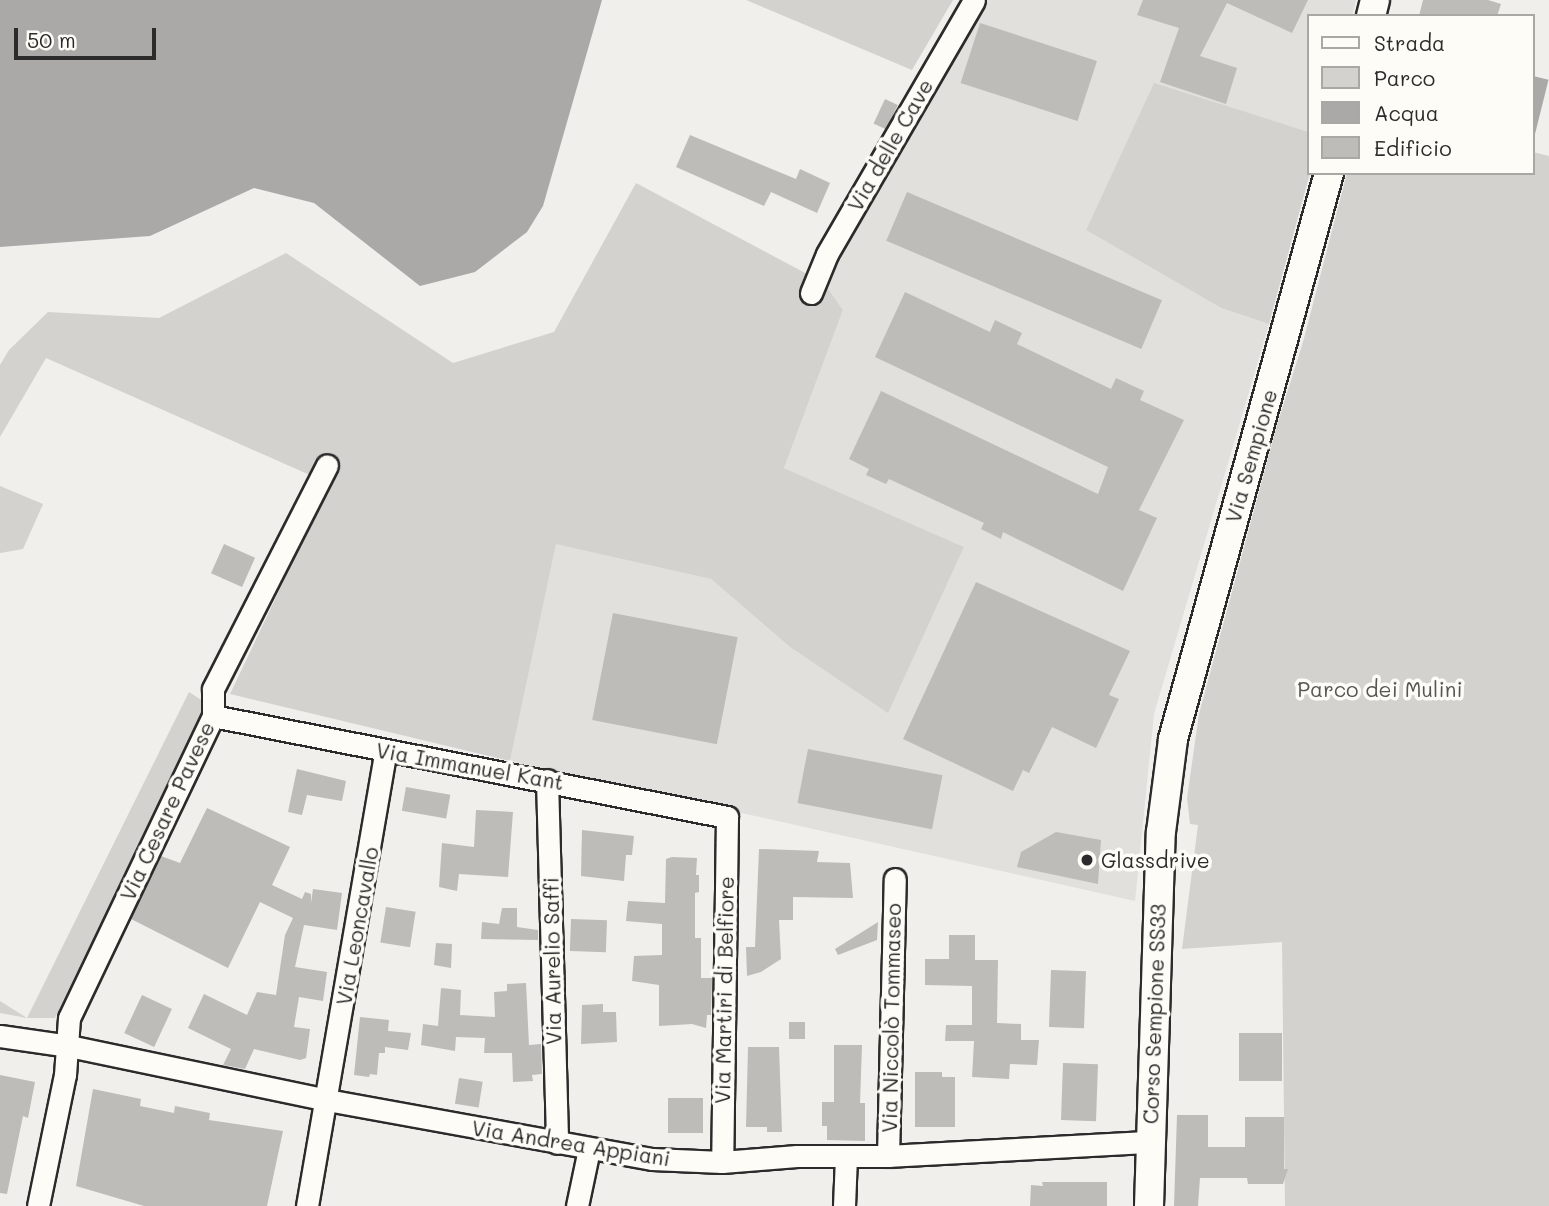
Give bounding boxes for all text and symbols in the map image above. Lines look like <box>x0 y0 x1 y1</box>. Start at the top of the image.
scale bar <box>18 14 159 58</box>
legend <box>1308 14 1535 175</box>
text: 50 m <box>27 26 76 53</box>
text: Strada <box>1374 29 1445 56</box>
text: Parco <box>1374 64 1435 91</box>
street label: Via delle Cave <box>842 74 938 216</box>
text: Acqua <box>1374 99 1439 126</box>
text: Edificio <box>1374 134 1452 161</box>
street label: Via Sempione <box>1220 386 1282 526</box>
park label: Parco dei Mulini <box>1297 676 1463 702</box>
street label: Via Cesare Pavese <box>114 718 220 904</box>
street label: Via Immanuel Kant <box>374 737 566 795</box>
street label: Via Leoncavallo <box>331 845 383 1007</box>
place label: Glassdrive <box>1101 847 1210 873</box>
marker: Glassdrive <box>1079 852 1095 868</box>
street label: Via Martiri di Belfiore <box>709 876 739 1104</box>
street label: Via Aurelio Saffi <box>538 877 566 1045</box>
street label: Via Niccolò Tommaseo <box>876 903 906 1133</box>
street label: Corso Sempione SS33 <box>1138 903 1170 1125</box>
street label: Via Andrea Appiani <box>470 1115 672 1171</box>

